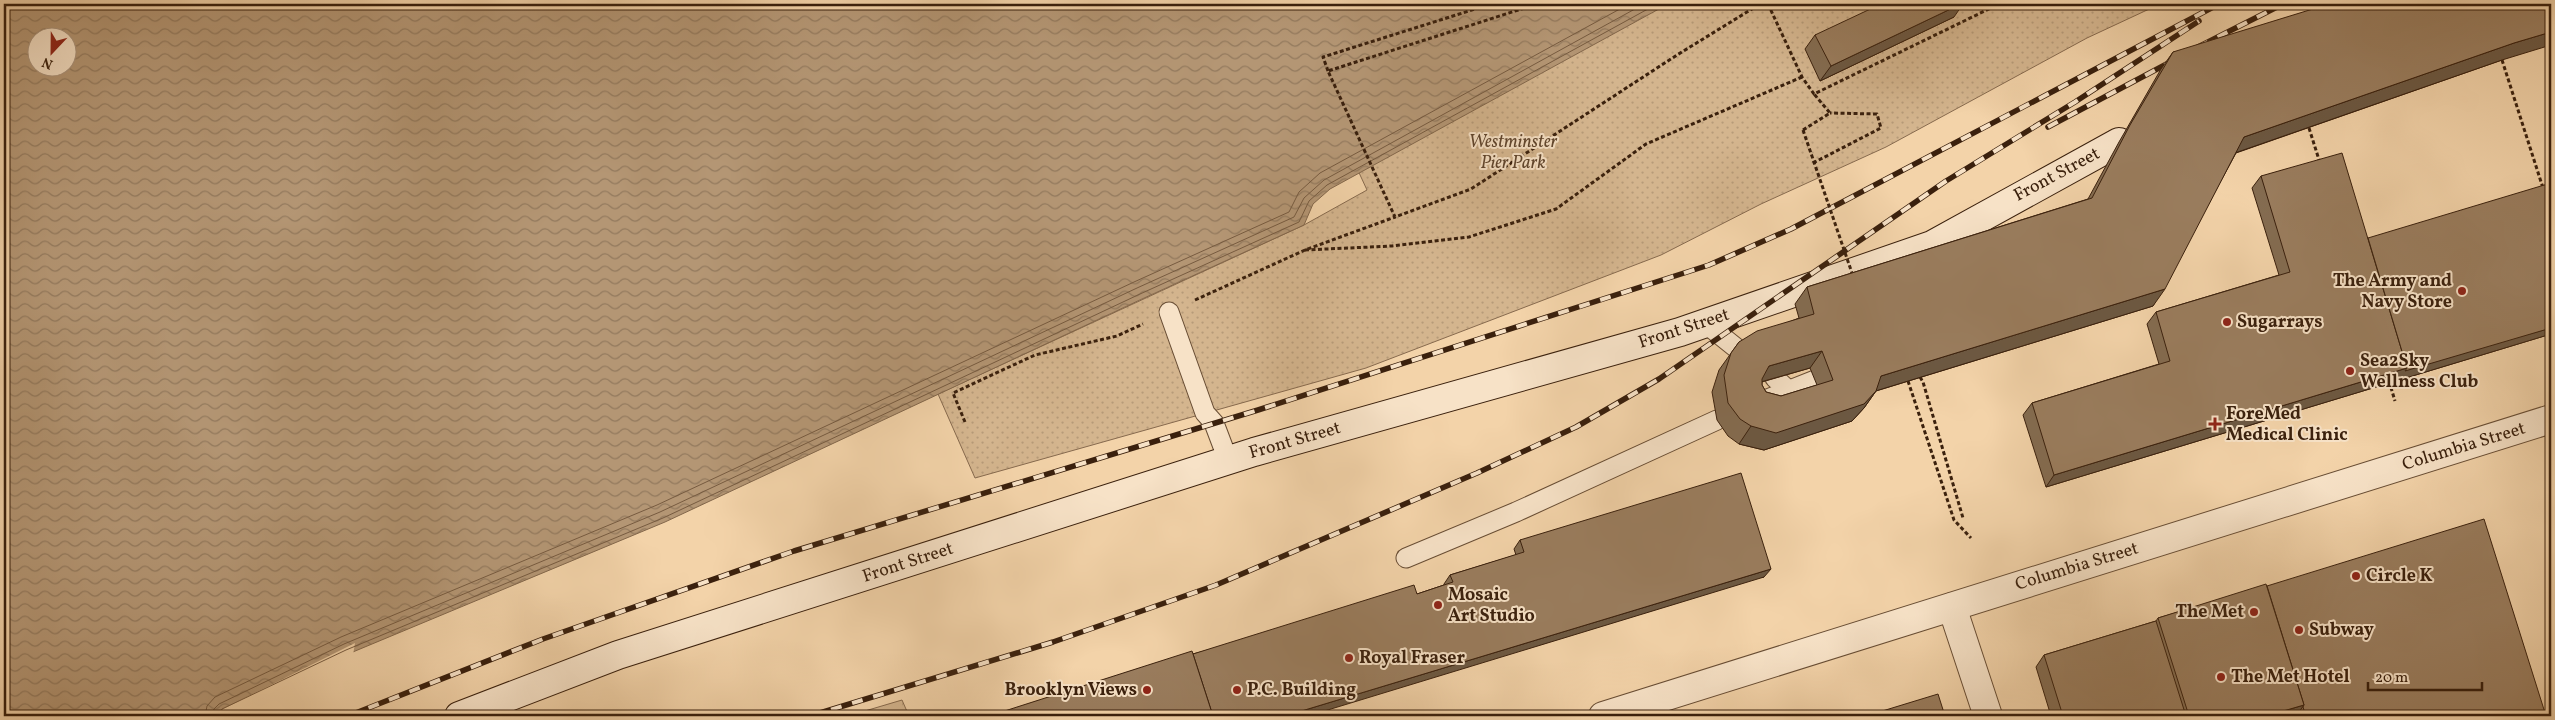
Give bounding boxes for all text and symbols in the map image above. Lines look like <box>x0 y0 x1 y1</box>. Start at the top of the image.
north arrow <box>28 28 78 78</box>
text: N <box>39 52 56 73</box>
park label: Westminster Pier Park <box>1469 130 1557 176</box>
street label: Front Street <box>2009 142 2105 208</box>
place label: The Army and Navy Store <box>2333 269 2452 315</box>
marker: The Army and Navy Store <box>2456 285 2468 297</box>
street label: Front Street <box>1635 303 1733 355</box>
place label: Sugarrays <box>2237 310 2323 335</box>
marker: Sugarrays <box>2221 316 2233 328</box>
place label: Sea2Sky Wellness Club <box>2360 349 2479 395</box>
marker: Sea2Sky Wellness Club <box>2344 365 2356 377</box>
place label: ForeMed Medical Clinic <box>2226 402 2348 448</box>
street label: Front Street <box>1246 416 1344 466</box>
street label: Columbia Street <box>2399 416 2529 478</box>
marker: ForeMed Medical Clinic <box>2208 417 2222 431</box>
street label: Columbia Street <box>2012 536 2142 598</box>
street label: Front Street <box>859 537 957 589</box>
place label: Circle K <box>2366 564 2433 589</box>
marker: Circle K <box>2350 570 2362 582</box>
place label: Mosaic Art Studio <box>1448 583 1535 629</box>
marker: Mosaic Art Studio <box>1432 599 1444 611</box>
place label: The Met <box>2175 600 2244 625</box>
marker: The Met <box>2248 606 2260 618</box>
place label: Subway <box>2309 618 2374 643</box>
marker: Subway <box>2293 624 2305 636</box>
place label: Royal Fraser <box>1359 646 1466 671</box>
marker: Royal Fraser <box>1343 652 1355 664</box>
scale bar <box>2368 660 2481 692</box>
place label: The Met Hotel <box>2231 665 2350 690</box>
text: 20 m <box>2375 668 2408 689</box>
marker: The Met Hotel <box>2215 671 2227 683</box>
place label: Brooklyn Views <box>1005 678 1137 703</box>
place label: P.C. Building <box>1247 678 1356 703</box>
marker: Brooklyn Views <box>1141 684 1153 696</box>
marker: P.C. Building <box>1231 684 1243 696</box>

